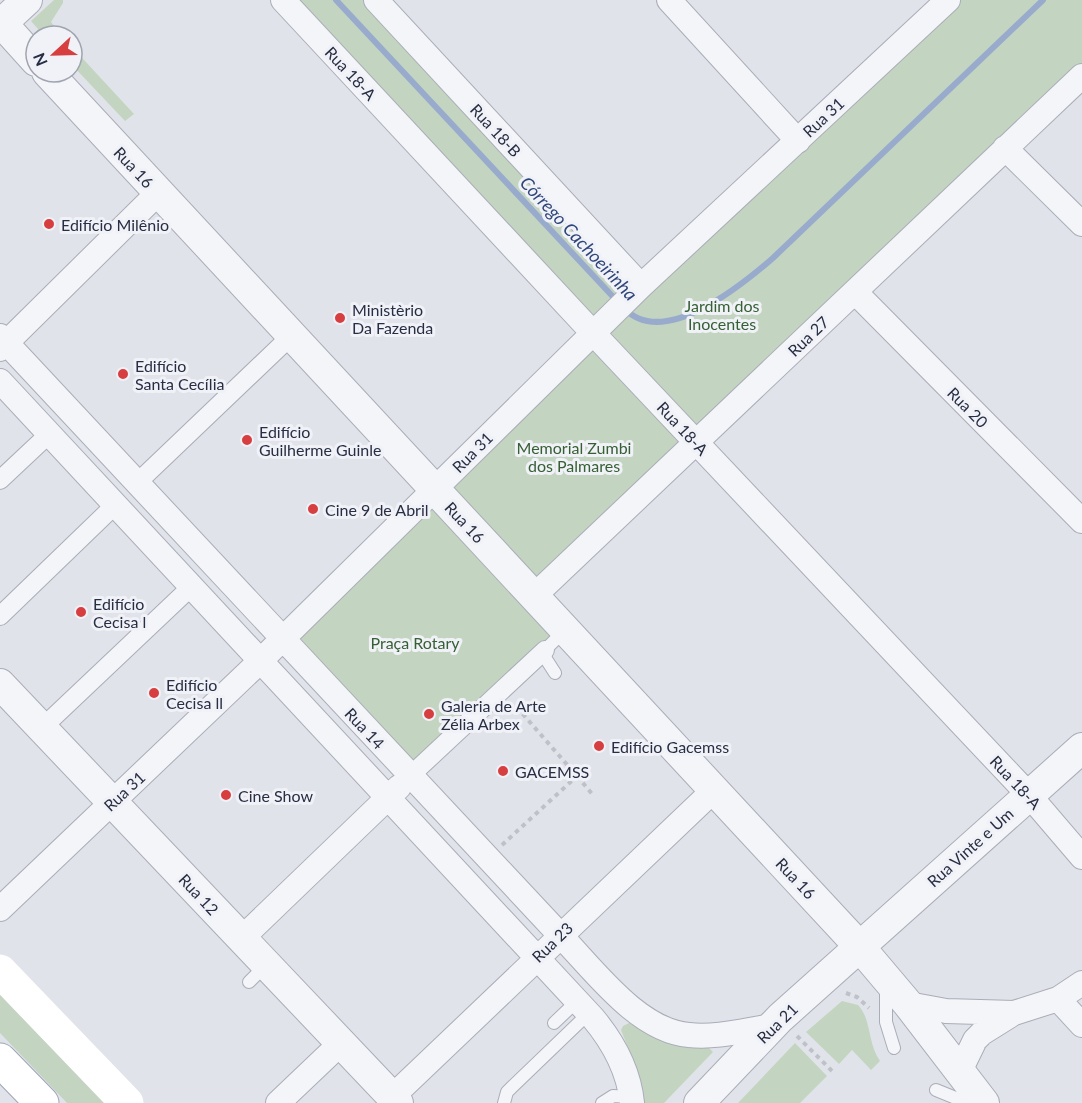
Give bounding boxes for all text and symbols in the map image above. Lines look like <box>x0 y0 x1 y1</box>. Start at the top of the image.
north arrow <box>24 24 84 84</box>
street label: Rua 18-A <box>322 42 381 104</box>
text: N <box>29 51 51 69</box>
street label: Rua 31 <box>799 93 847 141</box>
street label: Rua 18-B <box>467 100 525 160</box>
street label: Rua 16 <box>110 143 158 191</box>
water label: Córrego Cachoeirinha <box>516 171 642 305</box>
place label: Edifício Milênio <box>61 215 169 234</box>
marker: Edifício Milênio <box>42 217 56 231</box>
park label: Jardim dos Inocentes <box>685 296 760 333</box>
place label: Ministèrio Da Fazenda <box>352 300 433 337</box>
marker: Ministèrio Da Fazenda <box>333 311 347 325</box>
street label: Rua 27 <box>784 312 832 360</box>
place label: Edifício Santa Cecília <box>135 356 224 393</box>
marker: Edifício Santa Cecília <box>116 367 130 381</box>
street label: Rua 20 <box>944 383 992 431</box>
street label: Rua 18-A <box>654 397 713 459</box>
place label: Edifício Guilherme Guinle <box>259 422 381 459</box>
street label: Rua 31 <box>448 428 496 476</box>
marker: Edifício Guilherme Guinle <box>240 433 254 447</box>
park label: Memorial Zumbi dos Palmares <box>517 438 631 475</box>
street label: Rua 16 <box>441 498 489 546</box>
place label: Cine 9 de Abril <box>325 500 429 519</box>
marker: Cine 9 de Abril <box>306 502 320 516</box>
place label: Edifício Cecisa l <box>93 594 146 631</box>
marker: Edifício Cecisa l <box>74 605 88 619</box>
park label: Praça Rotary <box>371 633 460 652</box>
place label: Edifício Cecisa ll <box>166 675 223 712</box>
marker: Edifício Cecisa ll <box>147 686 161 700</box>
place label: Galeria de Arte Zélia Arbex <box>441 696 546 733</box>
street label: Rua 14 <box>341 704 389 752</box>
marker: Galeria de Arte Zélia Arbex <box>422 707 436 721</box>
place label: Edifício Gacemss <box>611 737 729 756</box>
marker: Edifício Gacemss <box>592 739 606 753</box>
street label: Rua 18-A <box>987 751 1046 813</box>
place label: GACEMSS <box>515 762 589 781</box>
marker: GACEMSS <box>496 764 510 778</box>
street label: Rua 31 <box>100 767 148 815</box>
place label: Cine Show <box>238 786 313 805</box>
marker: Cine Show <box>219 788 233 802</box>
street label: Rua Vinte e Um <box>923 803 1017 891</box>
street label: Rua 16 <box>772 854 820 902</box>
street label: Rua 12 <box>175 870 223 918</box>
street label: Rua 23 <box>528 918 576 966</box>
street label: Rua 21 <box>753 999 801 1047</box>

